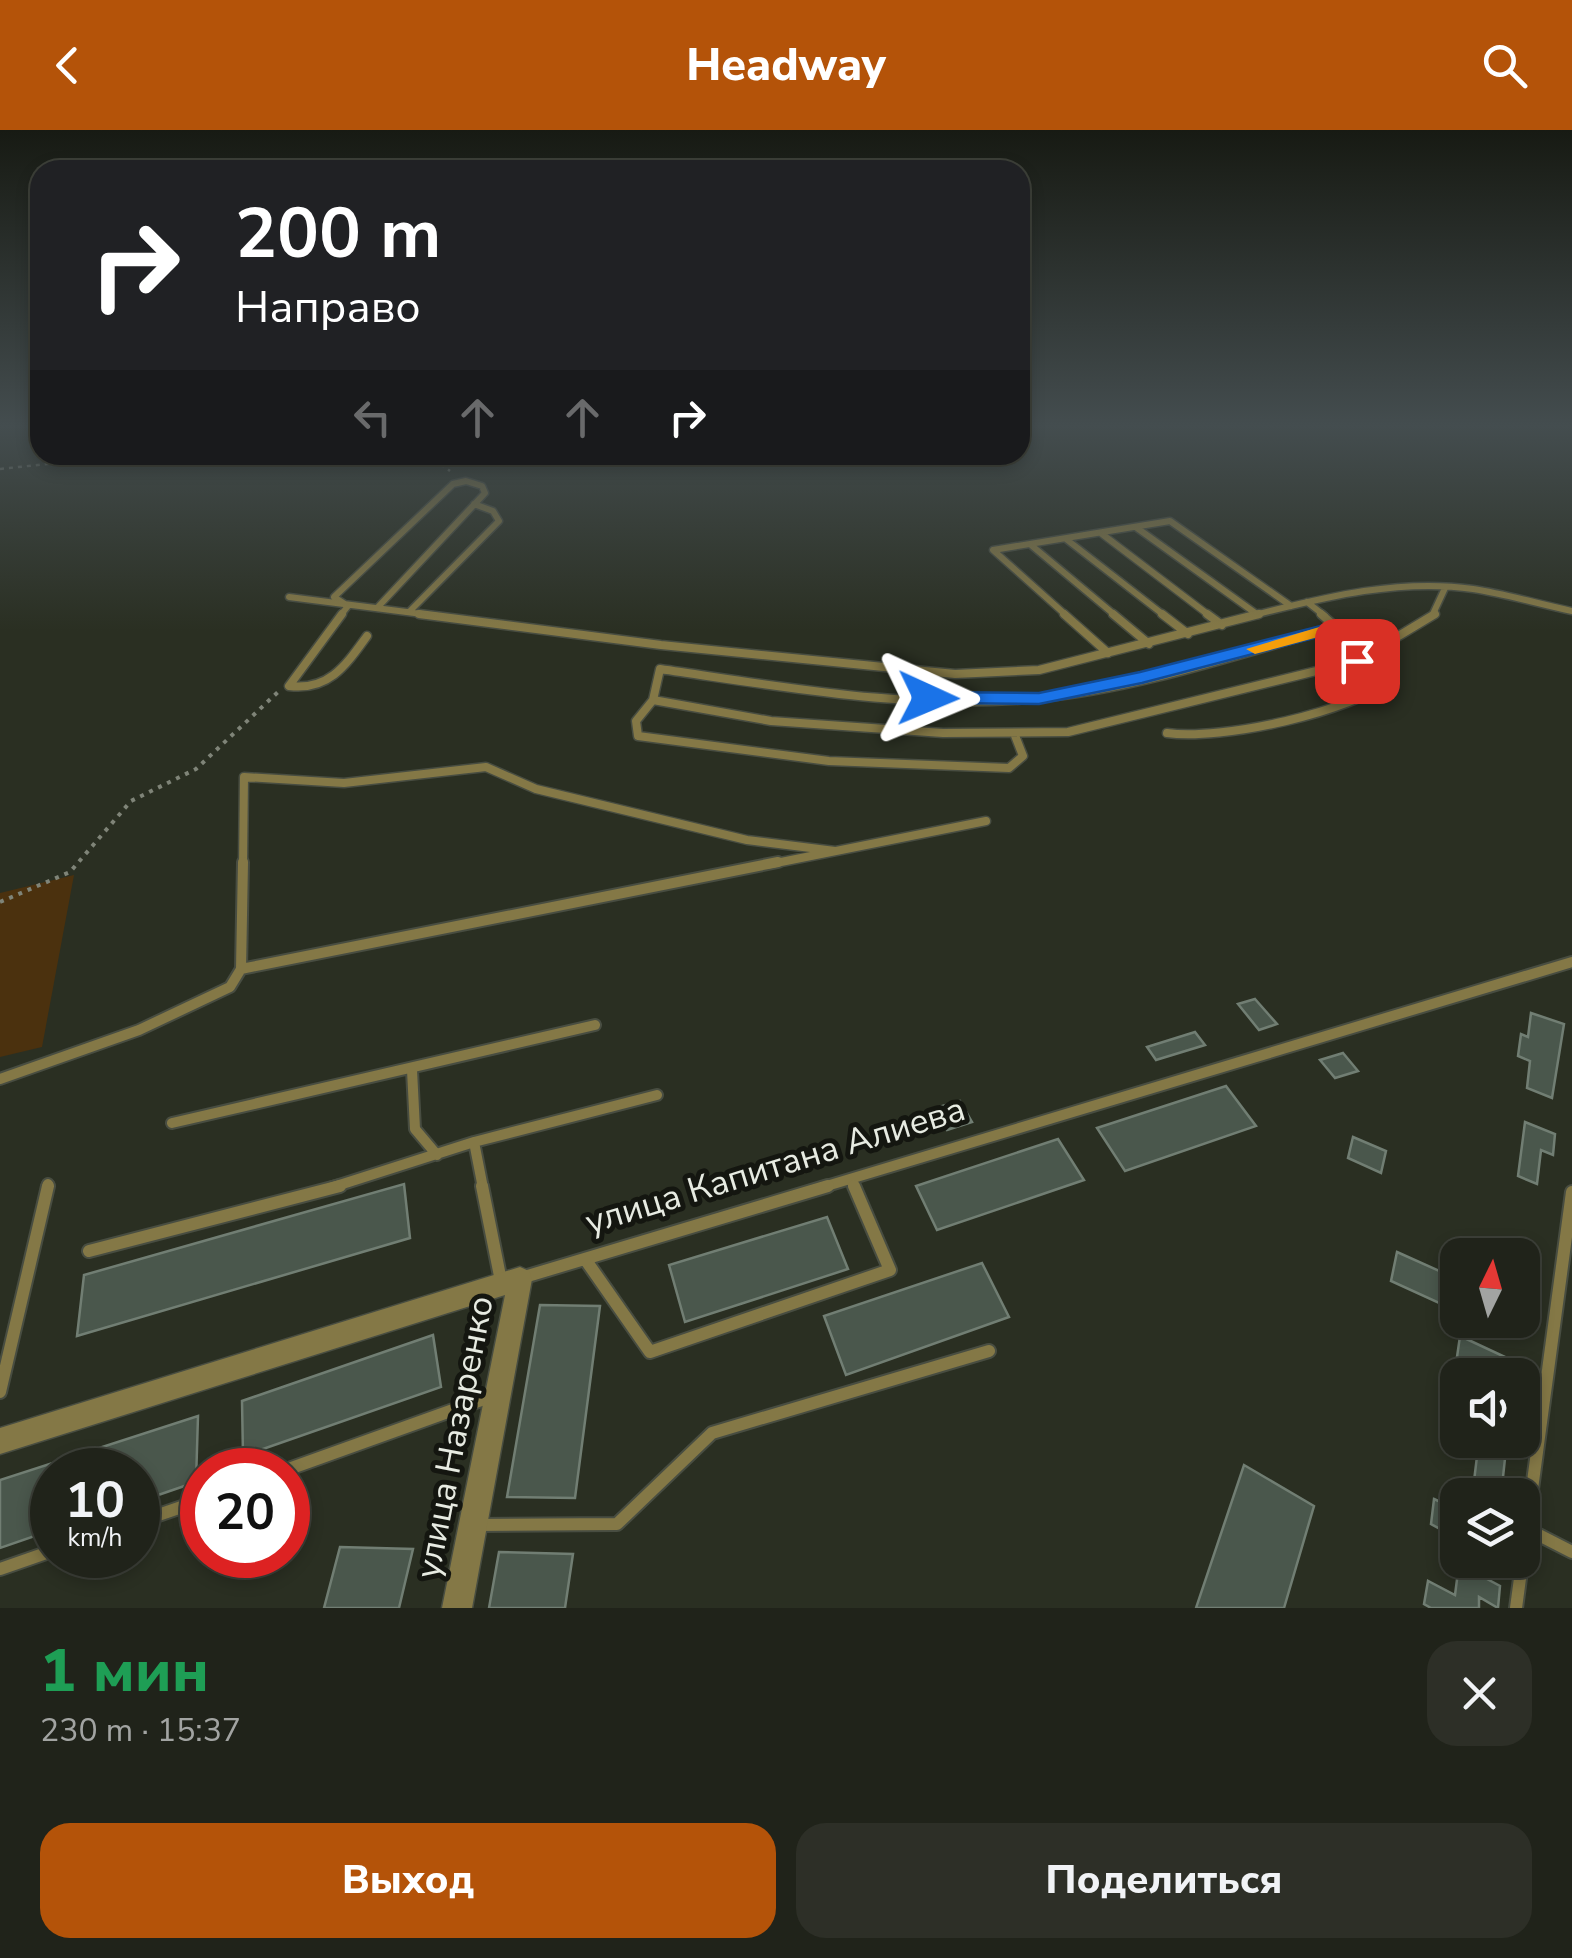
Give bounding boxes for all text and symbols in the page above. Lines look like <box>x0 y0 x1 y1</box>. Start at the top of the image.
text: Headway <box>686 35 886 96</box>
icon: back <box>40 38 95 93</box>
icon: search <box>1477 38 1532 93</box>
text: 200 m <box>235 186 441 282</box>
icon: right <box>70 200 200 330</box>
text: Направо <box>235 277 421 338</box>
icon: left <box>345 390 400 445</box>
icon: ahead <box>450 390 505 445</box>
icon: ahead <box>555 390 610 445</box>
icon: right <box>660 390 715 445</box>
pin <box>1315 619 1400 704</box>
icon: arrive <box>1330 634 1385 689</box>
position arrow <box>876 646 980 750</box>
street label: улица Капитана Алиева <box>580 1085 971 1246</box>
north arrow <box>1440 1238 1540 1338</box>
map controls <box>1440 1238 1540 1578</box>
street label: улица Назаренко <box>404 1292 505 1582</box>
button: sound <box>1440 1358 1540 1458</box>
speed limit sign: 20 <box>180 1448 310 1578</box>
text: 10 <box>65 1466 125 1535</box>
button: layers <box>1440 1478 1540 1578</box>
text: km/h <box>67 1521 123 1555</box>
text: 1 мин <box>40 1630 209 1712</box>
button: close <box>1427 1641 1532 1746</box>
text: 230 m · 15:37 <box>40 1709 241 1752</box>
button: Выход <box>40 1823 776 1938</box>
button: Поделиться <box>796 1823 1532 1938</box>

